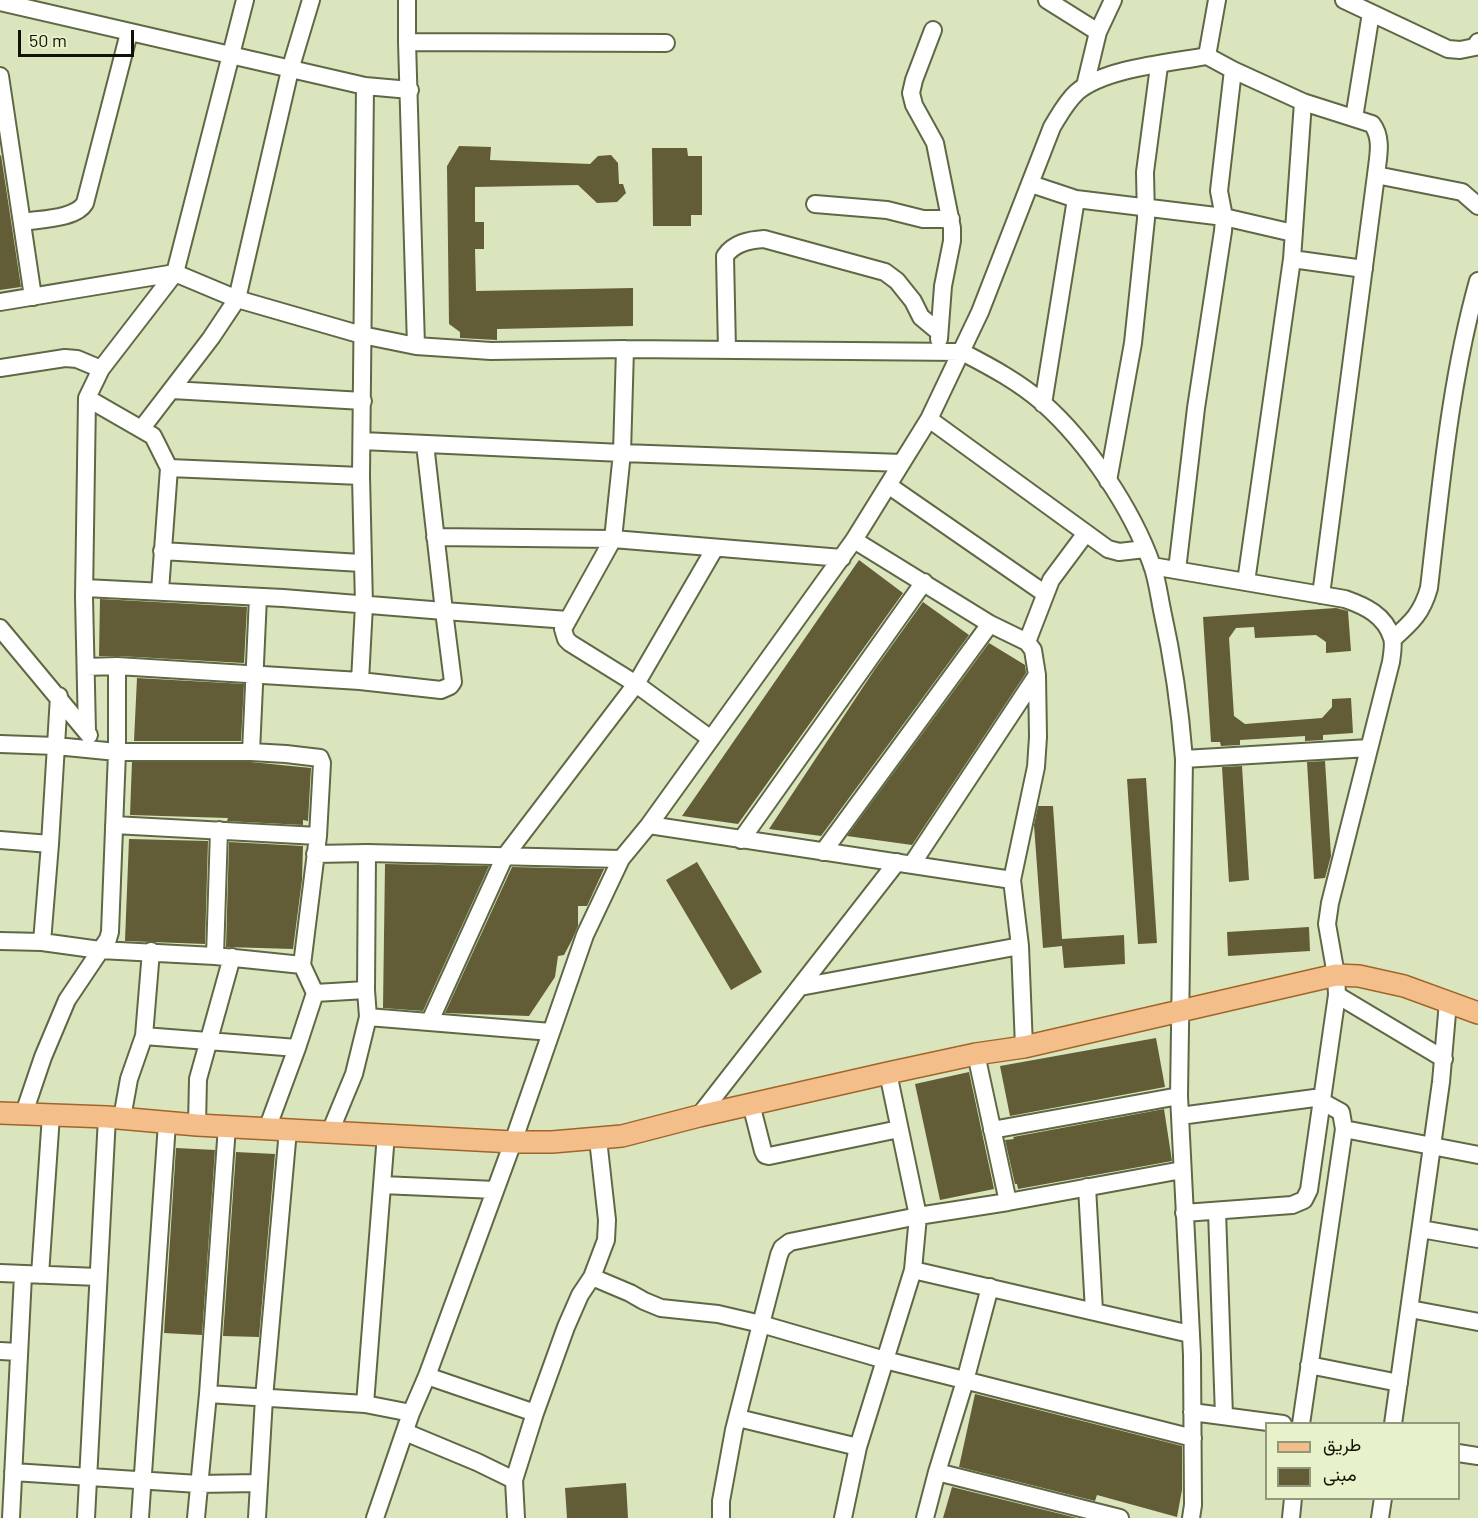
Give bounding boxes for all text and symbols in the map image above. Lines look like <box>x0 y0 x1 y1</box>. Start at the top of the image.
scale bar <box>21 18 136 56</box>
text: 50 m <box>29 29 67 51</box>
legend <box>1265 1422 1460 1500</box>
text: طريق <box>1323 1433 1361 1455</box>
text: مبنى <box>1323 1463 1357 1485</box>

